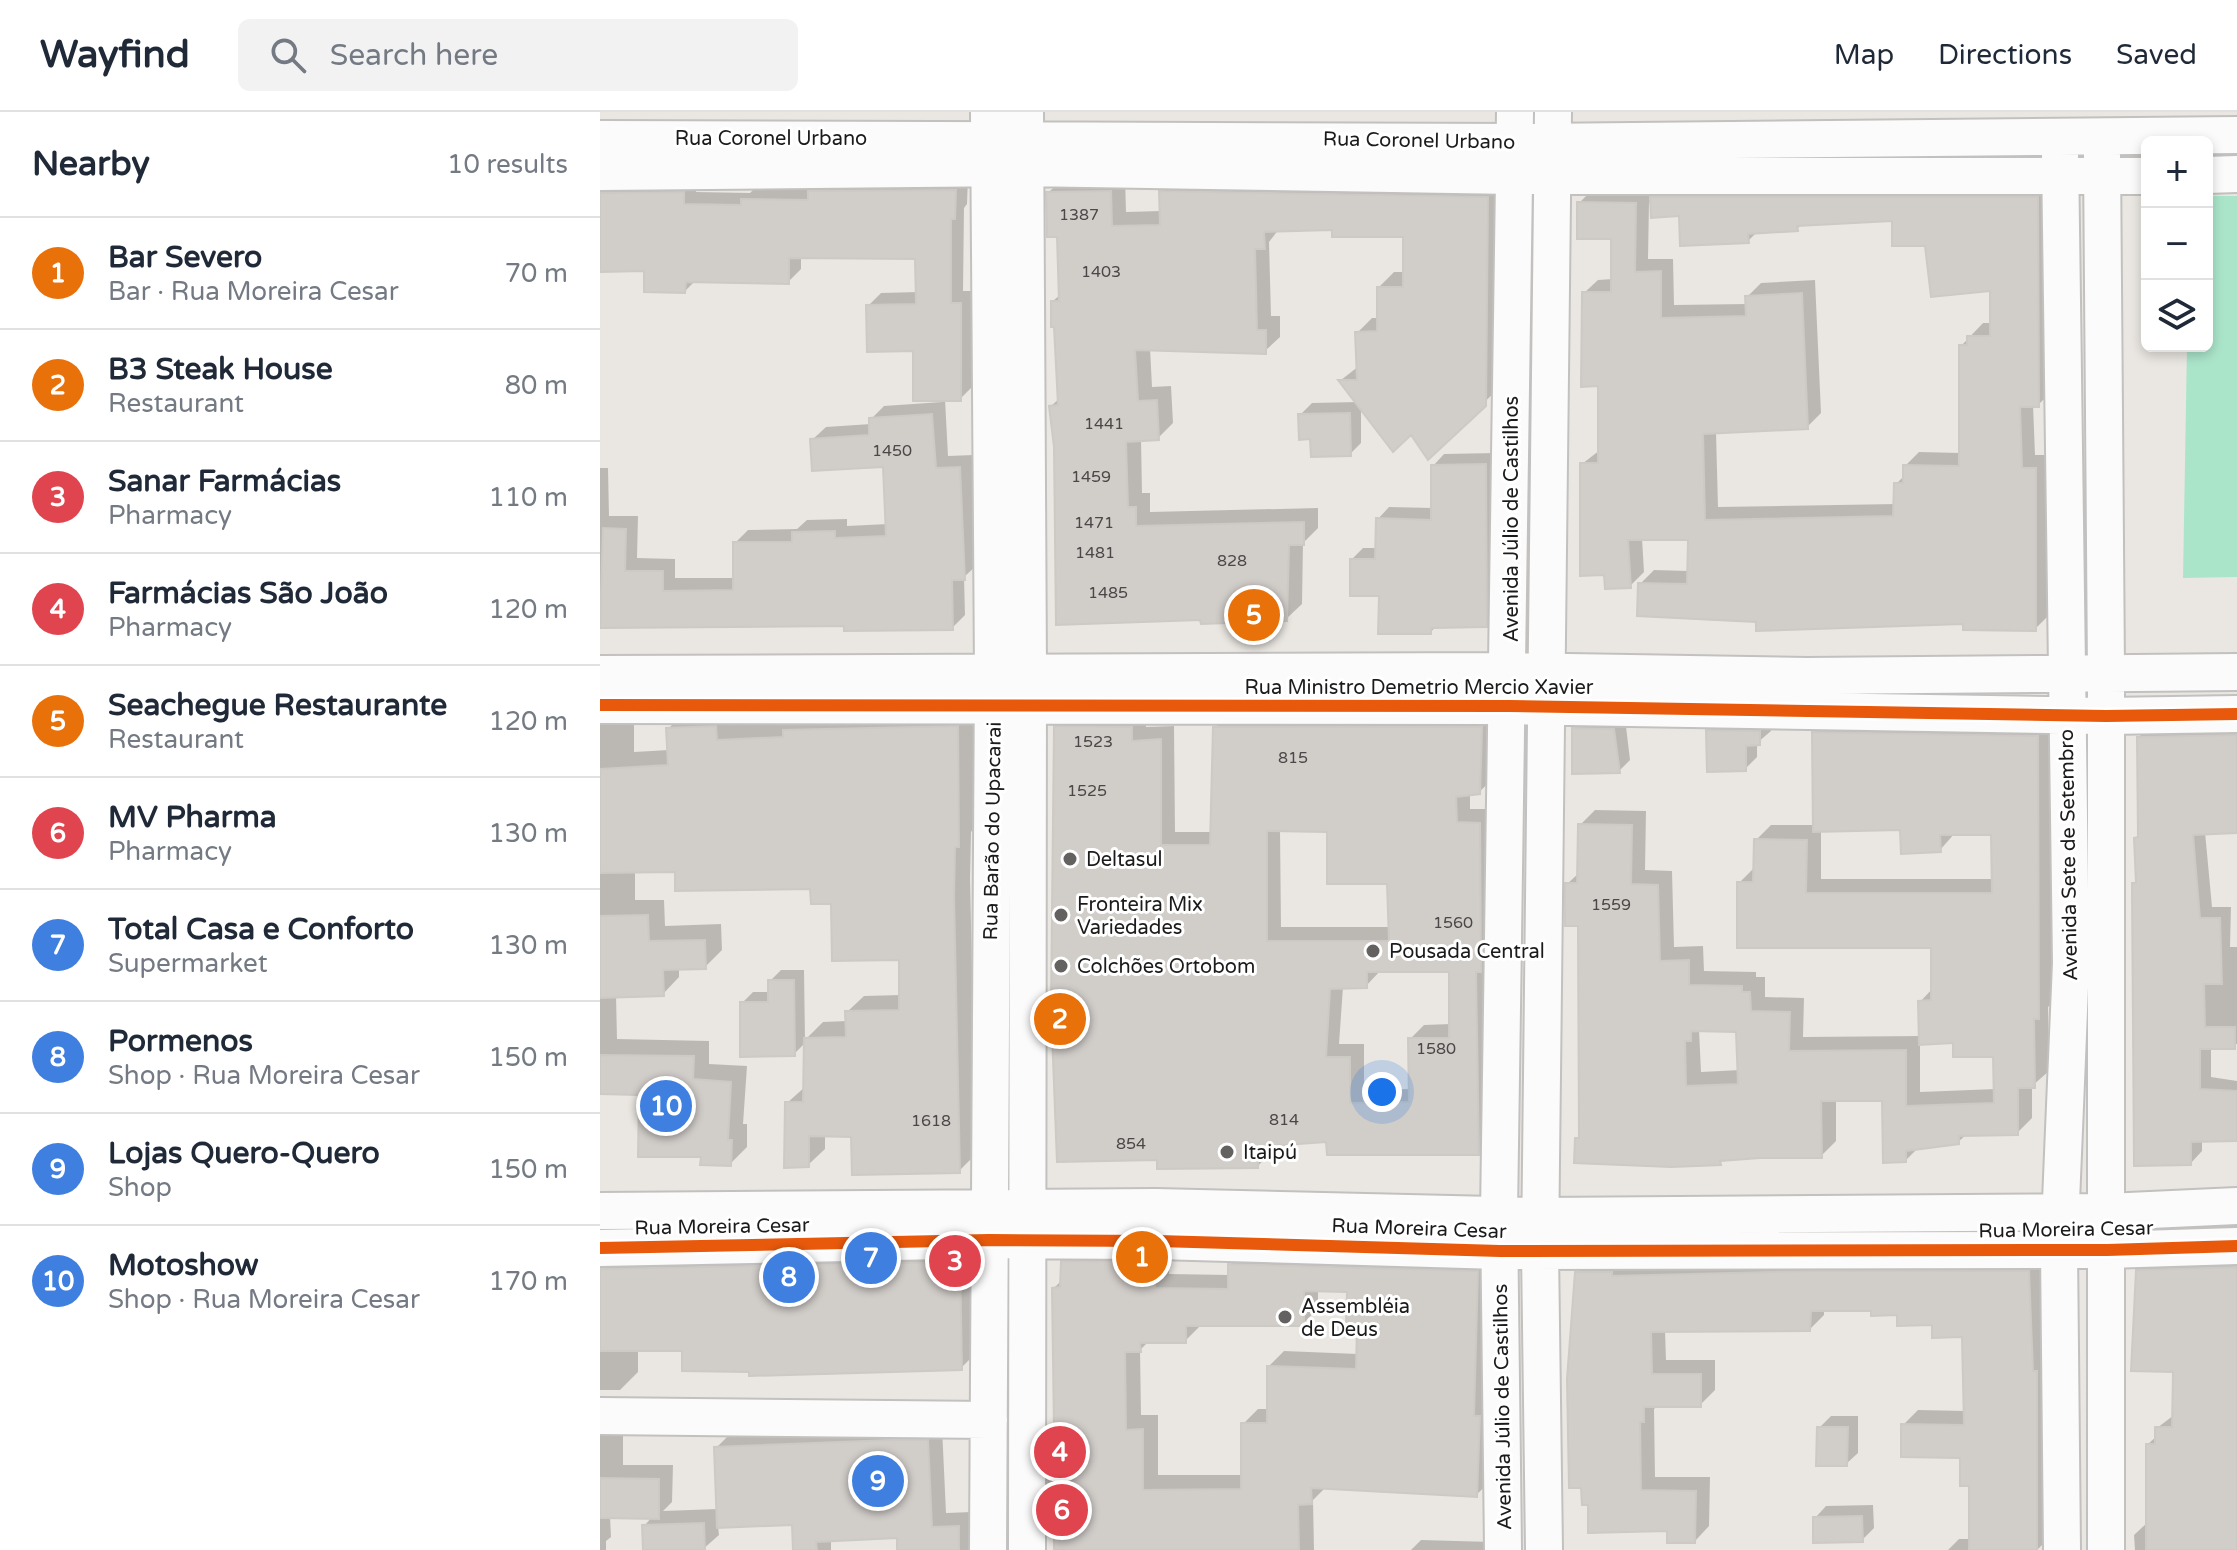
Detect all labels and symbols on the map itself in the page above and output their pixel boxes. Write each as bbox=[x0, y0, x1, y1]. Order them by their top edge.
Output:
street label: Rua Coronel Urbano bbox=[675, 127, 867, 151]
street label: Rua Coronel Urbano bbox=[1323, 127, 1515, 155]
house number: 1387 bbox=[1059, 205, 1099, 225]
house number: 1403 bbox=[1081, 262, 1121, 282]
street label: Avenida Júlio de Castilhos bbox=[1500, 396, 1524, 642]
house number: 1441 bbox=[1084, 414, 1124, 434]
house number: 1450 bbox=[872, 441, 912, 461]
house number: 1459 bbox=[1071, 467, 1111, 487]
house number: 1471 bbox=[1074, 513, 1114, 533]
house number: 1481 bbox=[1075, 543, 1115, 563]
house number: 828 bbox=[1217, 551, 1247, 571]
house number: 1485 bbox=[1088, 583, 1128, 603]
pin: 5 bbox=[1228, 585, 1280, 645]
street label: Rua Ministro Demetrio Mercio Xavier bbox=[1245, 676, 1594, 700]
street label: Rua Barão do Upacarai bbox=[979, 722, 1007, 941]
street label: Avenida Sete de Setembro bbox=[2055, 729, 2083, 981]
house number: 1523 bbox=[1073, 732, 1113, 752]
house number: 815 bbox=[1278, 748, 1308, 768]
house number: 1525 bbox=[1067, 781, 1107, 801]
place label: Deltasul bbox=[1086, 848, 1163, 872]
marker: Deltasul bbox=[1061, 850, 1079, 868]
place label: Fronteira Mix Variedades bbox=[1077, 893, 1203, 940]
house number: 1559 bbox=[1591, 895, 1631, 915]
marker: Fronteira Mix Variedades bbox=[1052, 906, 1070, 924]
house number: 1560 bbox=[1433, 913, 1473, 933]
place label: Pousada Central bbox=[1389, 940, 1545, 964]
marker: Pousada Central bbox=[1364, 942, 1382, 960]
place label: Colchões Ortobom bbox=[1077, 955, 1255, 979]
marker: Colchões Ortobom bbox=[1052, 957, 1070, 975]
pin: 2 bbox=[1034, 989, 1086, 1049]
house number: 1580 bbox=[1416, 1039, 1456, 1059]
your location bbox=[1362, 1072, 1402, 1112]
pin: 10 bbox=[640, 1076, 692, 1136]
house number: 814 bbox=[1269, 1110, 1299, 1130]
house number: 1618 bbox=[911, 1111, 951, 1131]
house number: 854 bbox=[1116, 1134, 1146, 1154]
place label: Itaipú bbox=[1243, 1141, 1297, 1165]
marker: Itaipú bbox=[1218, 1143, 1236, 1161]
street label: Rua Moreira Cesar bbox=[634, 1213, 810, 1241]
street label: Rua Moreira Cesar bbox=[1331, 1214, 1507, 1244]
street label: Rua Moreira Cesar bbox=[1978, 1216, 2154, 1244]
pin: 1 bbox=[1116, 1227, 1168, 1287]
pin: 7 bbox=[845, 1228, 897, 1288]
pin: 3 bbox=[929, 1231, 981, 1291]
pin: 8 bbox=[763, 1247, 815, 1307]
street label: Avenida Júlio de Castilhos bbox=[1489, 1284, 1517, 1530]
place label: Assembléia de Deus bbox=[1301, 1295, 1410, 1342]
marker: Assembléia de Deus bbox=[1276, 1308, 1294, 1326]
pin: 4 bbox=[1034, 1422, 1086, 1482]
pin: 9 bbox=[852, 1451, 904, 1511]
pin: 6 bbox=[1036, 1480, 1088, 1540]

